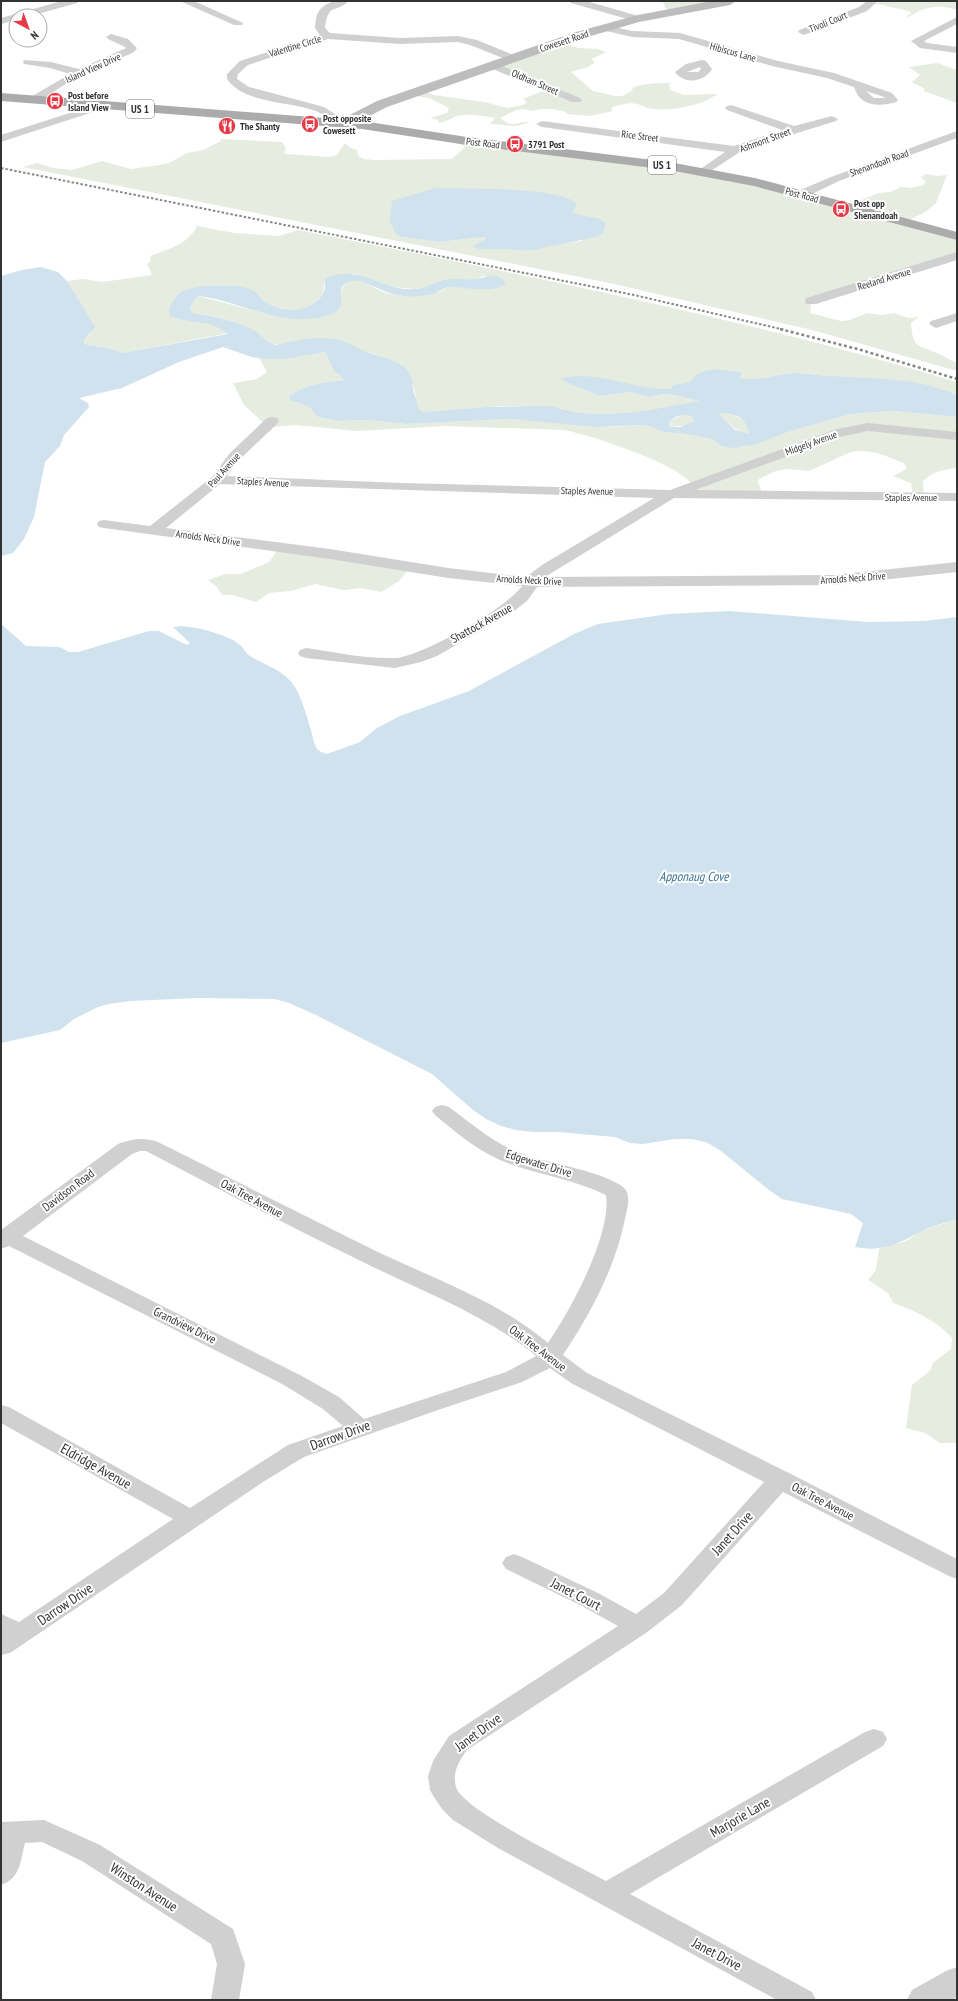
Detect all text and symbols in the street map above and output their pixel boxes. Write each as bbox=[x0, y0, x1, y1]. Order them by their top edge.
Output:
north arrow bbox=[8, 8, 48, 48]
street label: Tivoli Court bbox=[807, 8, 849, 36]
street label: Cowesett Road bbox=[538, 27, 590, 55]
text: N bbox=[28, 28, 41, 43]
street label: Valentine Circle bbox=[266, 32, 323, 60]
street label: Hibiscus Lane bbox=[708, 39, 758, 65]
street label: Island View Drive bbox=[63, 50, 123, 86]
street label: Oldham Street bbox=[509, 66, 561, 98]
place label: Post before Island View bbox=[68, 89, 110, 114]
bus stop icon: Post before Island View bbox=[45, 91, 65, 111]
road number: US 1 bbox=[126, 100, 154, 118]
place label: Post opposite Cowesett bbox=[323, 112, 371, 137]
bus stop icon: Post opposite Cowesett bbox=[300, 114, 320, 134]
restaurant icon: The Shanty bbox=[217, 116, 237, 136]
place label: The Shanty bbox=[240, 120, 281, 133]
street label: Ashmont Street bbox=[738, 125, 792, 155]
street label: Rice Street bbox=[621, 127, 660, 145]
street label: Post Road bbox=[465, 134, 501, 152]
bus stop icon: 3791 Post bbox=[505, 134, 525, 154]
place label: 3791 Post bbox=[528, 138, 565, 151]
street label: Shenandoah Road bbox=[848, 146, 910, 180]
road number: US 1 bbox=[648, 156, 676, 174]
street label: Post Road bbox=[784, 184, 820, 206]
place label: Post opp Shenandoah bbox=[854, 197, 898, 222]
bus stop icon: Post opp Shenandoah bbox=[831, 199, 851, 219]
street label: Reeland Avenue bbox=[856, 265, 912, 293]
street label: Midgely Avenue bbox=[783, 428, 839, 458]
street label: Paul Avenue bbox=[205, 450, 243, 490]
street label: Staples Avenue bbox=[237, 474, 289, 490]
street label: Staples Avenue bbox=[561, 484, 613, 498]
street label: Staples Avenue bbox=[885, 491, 937, 504]
street label: Arnolds Neck Drive bbox=[175, 527, 241, 549]
street label: Arnolds Neck Drive bbox=[820, 569, 886, 587]
street label: Arnolds Neck Drive bbox=[496, 572, 562, 588]
street label: Shattock Avenue bbox=[448, 600, 514, 646]
water label: Apponaug Cove bbox=[659, 868, 730, 885]
street label: Edgewater Drive bbox=[504, 1146, 574, 1180]
street label: Davidson Road bbox=[39, 1166, 97, 1214]
street label: Oak Tree Avenue bbox=[218, 1175, 286, 1221]
street label: Grandview Drive bbox=[151, 1303, 219, 1347]
street label: Oak Tree Avenue bbox=[506, 1322, 570, 1374]
street label: Darrow Drive bbox=[307, 1416, 373, 1454]
street label: Eldridge Avenue bbox=[57, 1439, 135, 1493]
street label: Oak Tree Avenue bbox=[789, 1479, 857, 1523]
street label: Janet Drive bbox=[707, 1507, 757, 1560]
street label: Janet Court bbox=[547, 1573, 604, 1614]
street label: Darrow Drive bbox=[34, 1579, 96, 1629]
street label: Janet Drive bbox=[450, 1709, 505, 1755]
street label: Marjorie Lane bbox=[707, 1793, 773, 1841]
street label: Winston Avenue bbox=[107, 1858, 181, 1916]
street label: Janet Drive bbox=[688, 1933, 745, 1975]

